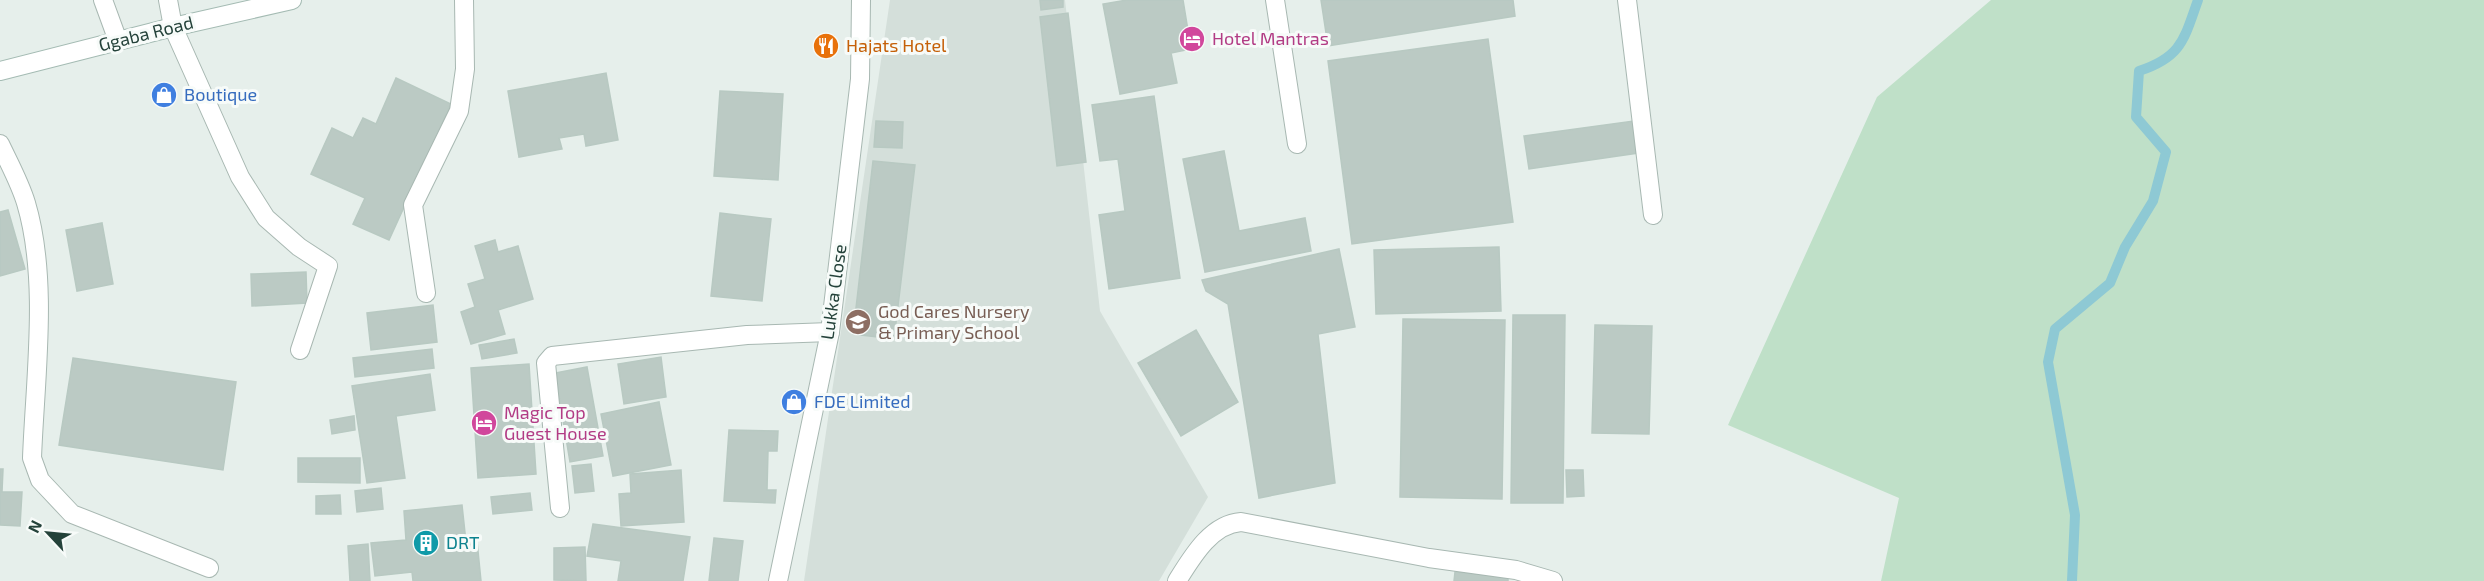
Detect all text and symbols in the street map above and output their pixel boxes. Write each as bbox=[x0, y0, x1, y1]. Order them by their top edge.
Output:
street label: Ggaba Road bbox=[96, 11, 195, 55]
hotel icon: Hotel Mantras bbox=[1177, 24, 1207, 54]
place label: Hotel Mantras bbox=[1212, 27, 1329, 49]
restaurant icon: Hajats Hotel bbox=[811, 31, 841, 61]
place label: Hajats Hotel bbox=[846, 34, 947, 56]
shop icon: Boutique bbox=[149, 80, 179, 110]
place label: Boutique bbox=[184, 83, 257, 105]
street label: Lukka Close bbox=[815, 243, 851, 341]
place label: God Cares Nursery & Primary School bbox=[878, 300, 1030, 343]
school or university icon: God Cares Nursery & Primary School bbox=[843, 307, 873, 337]
shop icon: FDE Limited bbox=[779, 387, 809, 417]
place label: FDE Limited bbox=[814, 390, 911, 412]
place label: Magic Top Guest House bbox=[504, 401, 607, 444]
hotel icon: Magic Top Guest House bbox=[469, 408, 499, 438]
north arrow bbox=[18, 503, 78, 563]
text: N bbox=[23, 517, 45, 536]
building icon: DRT bbox=[411, 528, 441, 558]
place label: DRT bbox=[446, 531, 480, 553]

